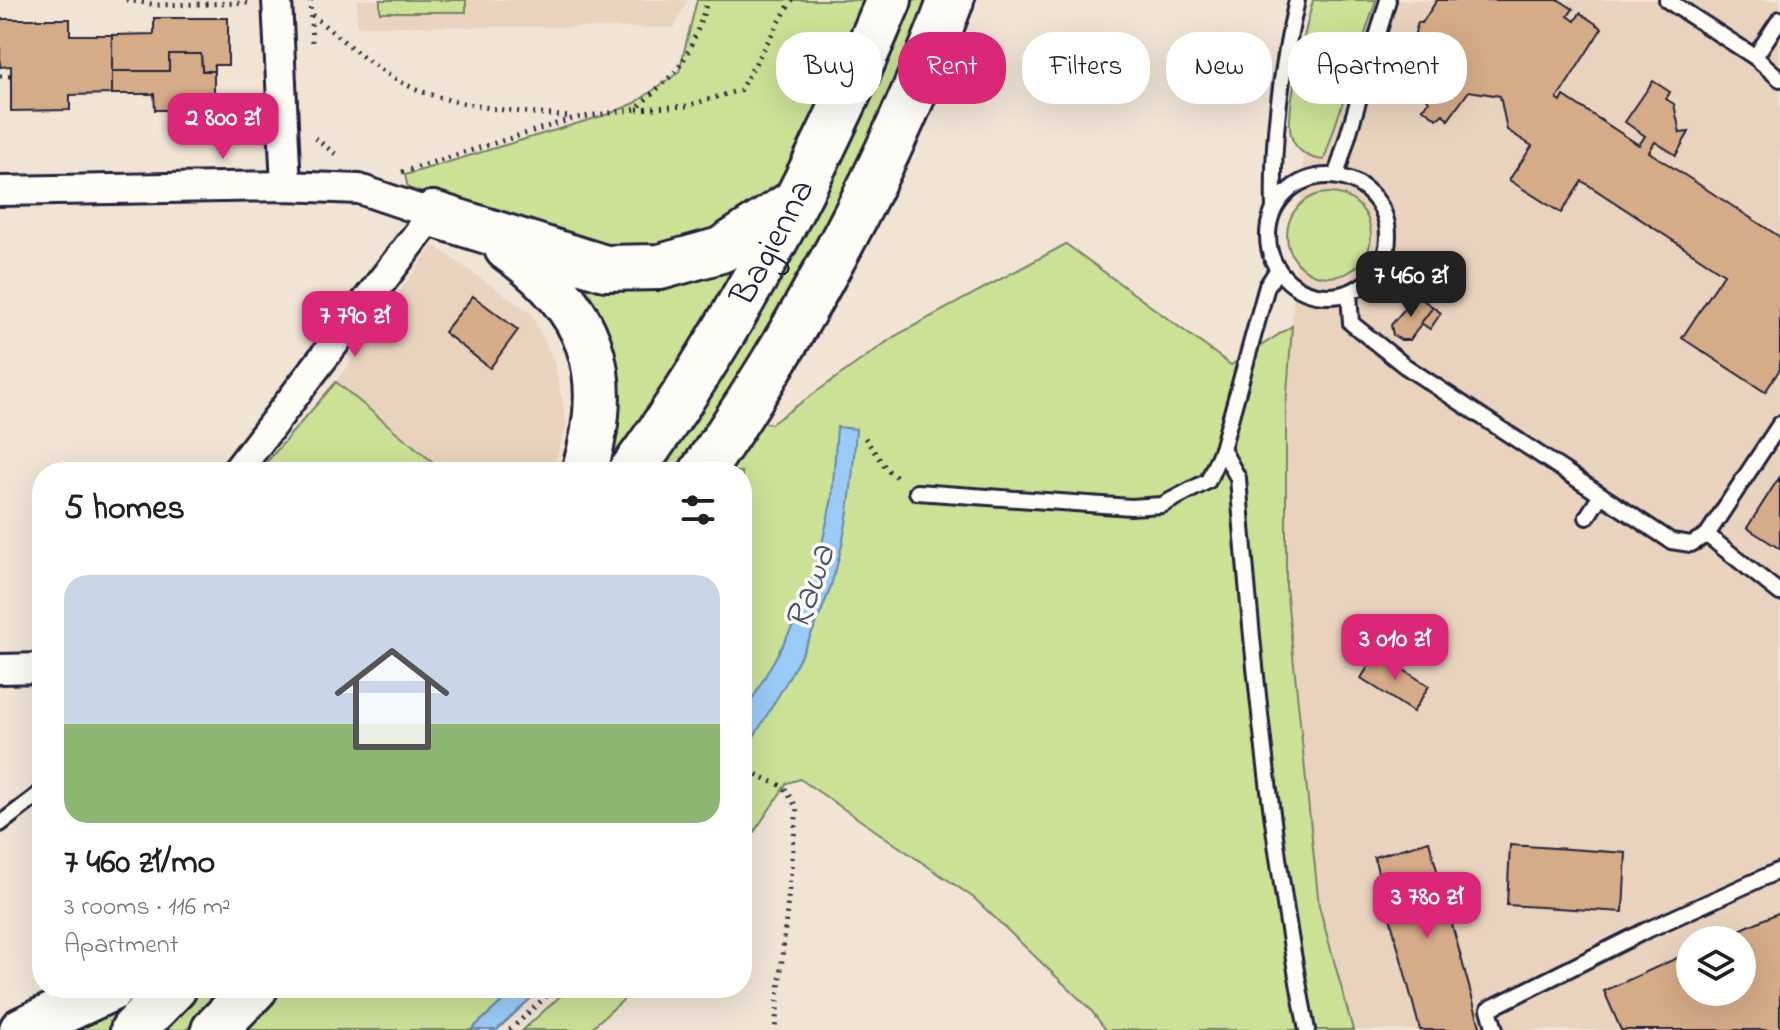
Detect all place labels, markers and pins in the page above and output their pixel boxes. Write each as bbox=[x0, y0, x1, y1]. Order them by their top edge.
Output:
pin: 2 800 zł bbox=[140, 93, 306, 161]
pin: 7 460 zł bbox=[1328, 251, 1494, 319]
pin: 7 790 zł bbox=[272, 291, 438, 359]
pin: 3 010 zł bbox=[1312, 614, 1478, 682]
pin: 3 780 zł bbox=[1344, 872, 1510, 940]

